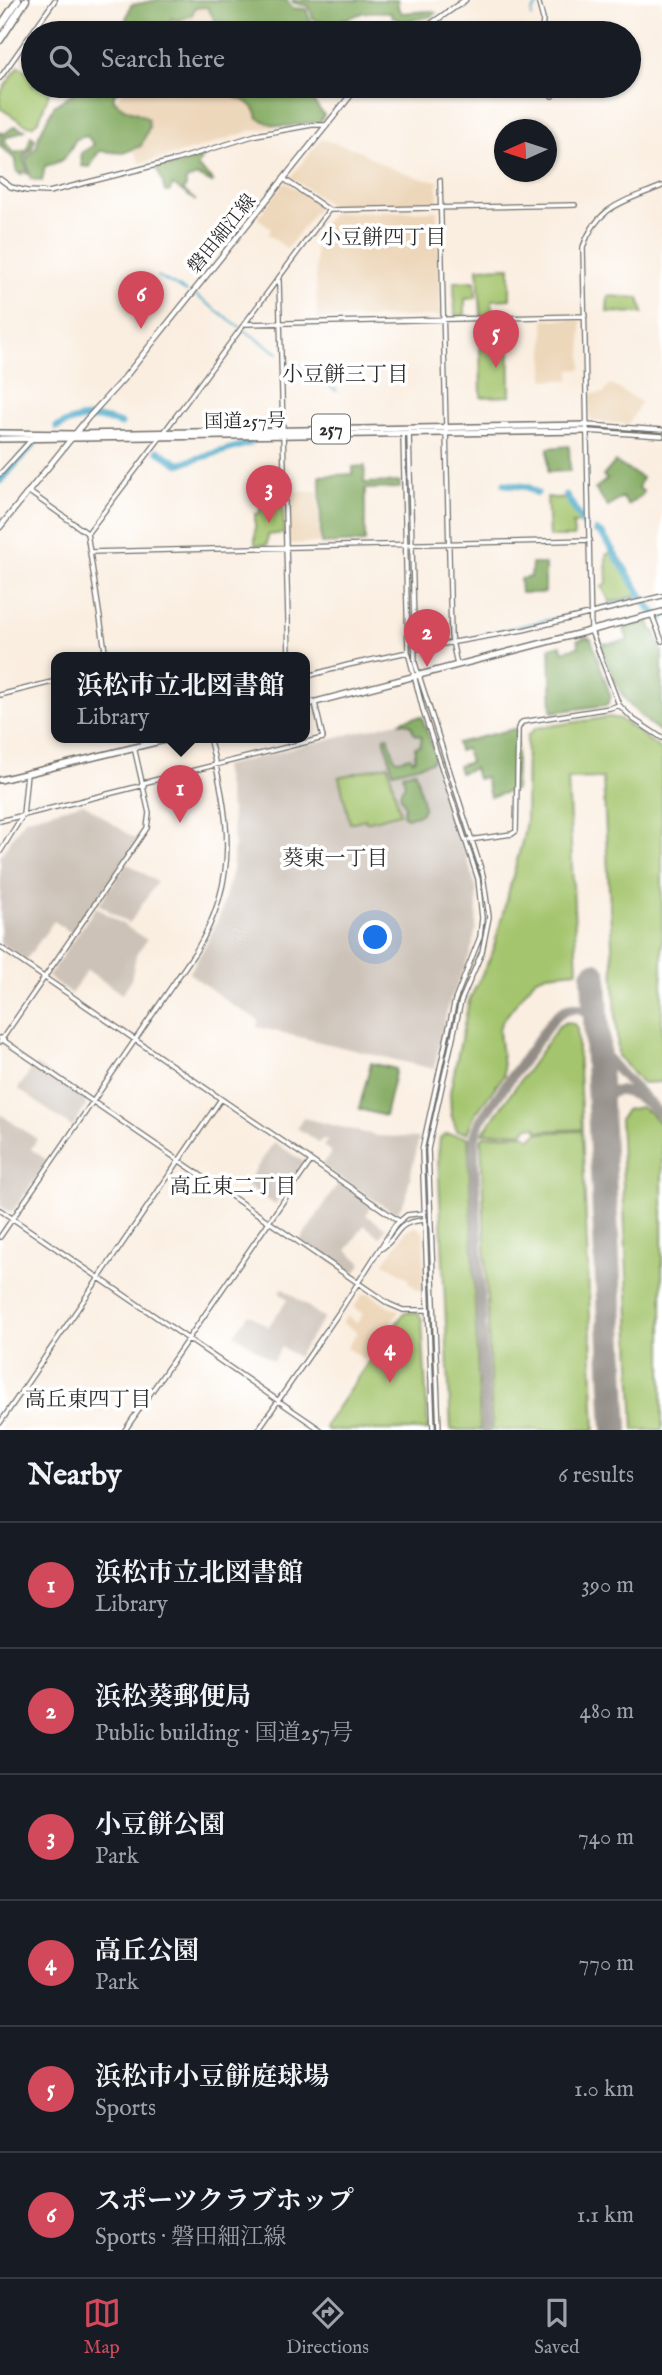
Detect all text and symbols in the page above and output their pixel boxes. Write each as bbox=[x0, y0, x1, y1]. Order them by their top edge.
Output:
search box bbox=[21, 21, 641, 98]
icon: search bbox=[45, 41, 83, 79]
text: Search here bbox=[101, 43, 225, 76]
north arrow bbox=[494, 119, 557, 182]
street label: 磐田細江線 bbox=[183, 190, 262, 279]
district label: 小豆餅四丁目 bbox=[320, 225, 446, 252]
pin: 6 bbox=[118, 271, 164, 329]
pin: 5 bbox=[473, 310, 519, 368]
district label: 小豆餅三丁目 bbox=[282, 362, 408, 389]
street label: 国道257号 bbox=[204, 409, 286, 435]
road number: 257 bbox=[312, 414, 350, 444]
pin: 3 bbox=[246, 465, 292, 523]
pin: 2 bbox=[404, 609, 450, 667]
popup bbox=[51, 652, 310, 743]
text: 浜松市立北図書館 bbox=[76, 670, 285, 703]
text: Library bbox=[76, 703, 149, 732]
pin: 1 bbox=[157, 765, 203, 823]
district label: 葵東一丁目 bbox=[283, 846, 388, 873]
your location bbox=[358, 920, 392, 954]
district label: 高丘東二丁目 bbox=[170, 1174, 296, 1201]
pin: 4 bbox=[367, 1325, 413, 1383]
district label: 高丘東四丁目 bbox=[25, 1387, 151, 1414]
text: Nearby bbox=[28, 1457, 121, 1495]
text: 6 results bbox=[558, 1461, 634, 1490]
text: 浜松市立北図書館 bbox=[95, 1557, 303, 1590]
text: 1 bbox=[47, 1571, 55, 1600]
text: 390 m bbox=[581, 1571, 634, 1600]
text: Library bbox=[95, 1590, 168, 1619]
text: 浜松葵郵便局 bbox=[95, 1681, 251, 1714]
text: 2 bbox=[46, 1697, 56, 1726]
text: 480 m bbox=[580, 1697, 634, 1726]
text: Public building · 国道257号 bbox=[95, 1719, 353, 1748]
text: 小豆餅公園 bbox=[95, 1809, 225, 1842]
text: 3 bbox=[47, 1823, 55, 1852]
text: 740 m bbox=[578, 1823, 634, 1852]
text: Park bbox=[95, 1842, 139, 1871]
text: 高丘公園 bbox=[95, 1935, 199, 1968]
text: 4 bbox=[45, 1949, 57, 1978]
text: 770 m bbox=[578, 1949, 634, 1978]
text: Park bbox=[95, 1968, 139, 1997]
text: 浜松市小豆餅庭球場 bbox=[95, 2061, 329, 2094]
text: 5 bbox=[47, 2075, 55, 2104]
text: 1.0 km bbox=[574, 2075, 634, 2104]
text: Sports bbox=[95, 2094, 156, 2123]
text: スポーツクラブホップ bbox=[95, 2185, 354, 2218]
text: 6 bbox=[46, 2201, 56, 2230]
text: 1.1 km bbox=[577, 2201, 634, 2230]
text: Sports · 磐田細江線 bbox=[95, 2223, 286, 2252]
tab: Map bbox=[83, 2294, 121, 2360]
tab: Directions bbox=[286, 2294, 369, 2360]
tab: Saved bbox=[534, 2294, 579, 2360]

